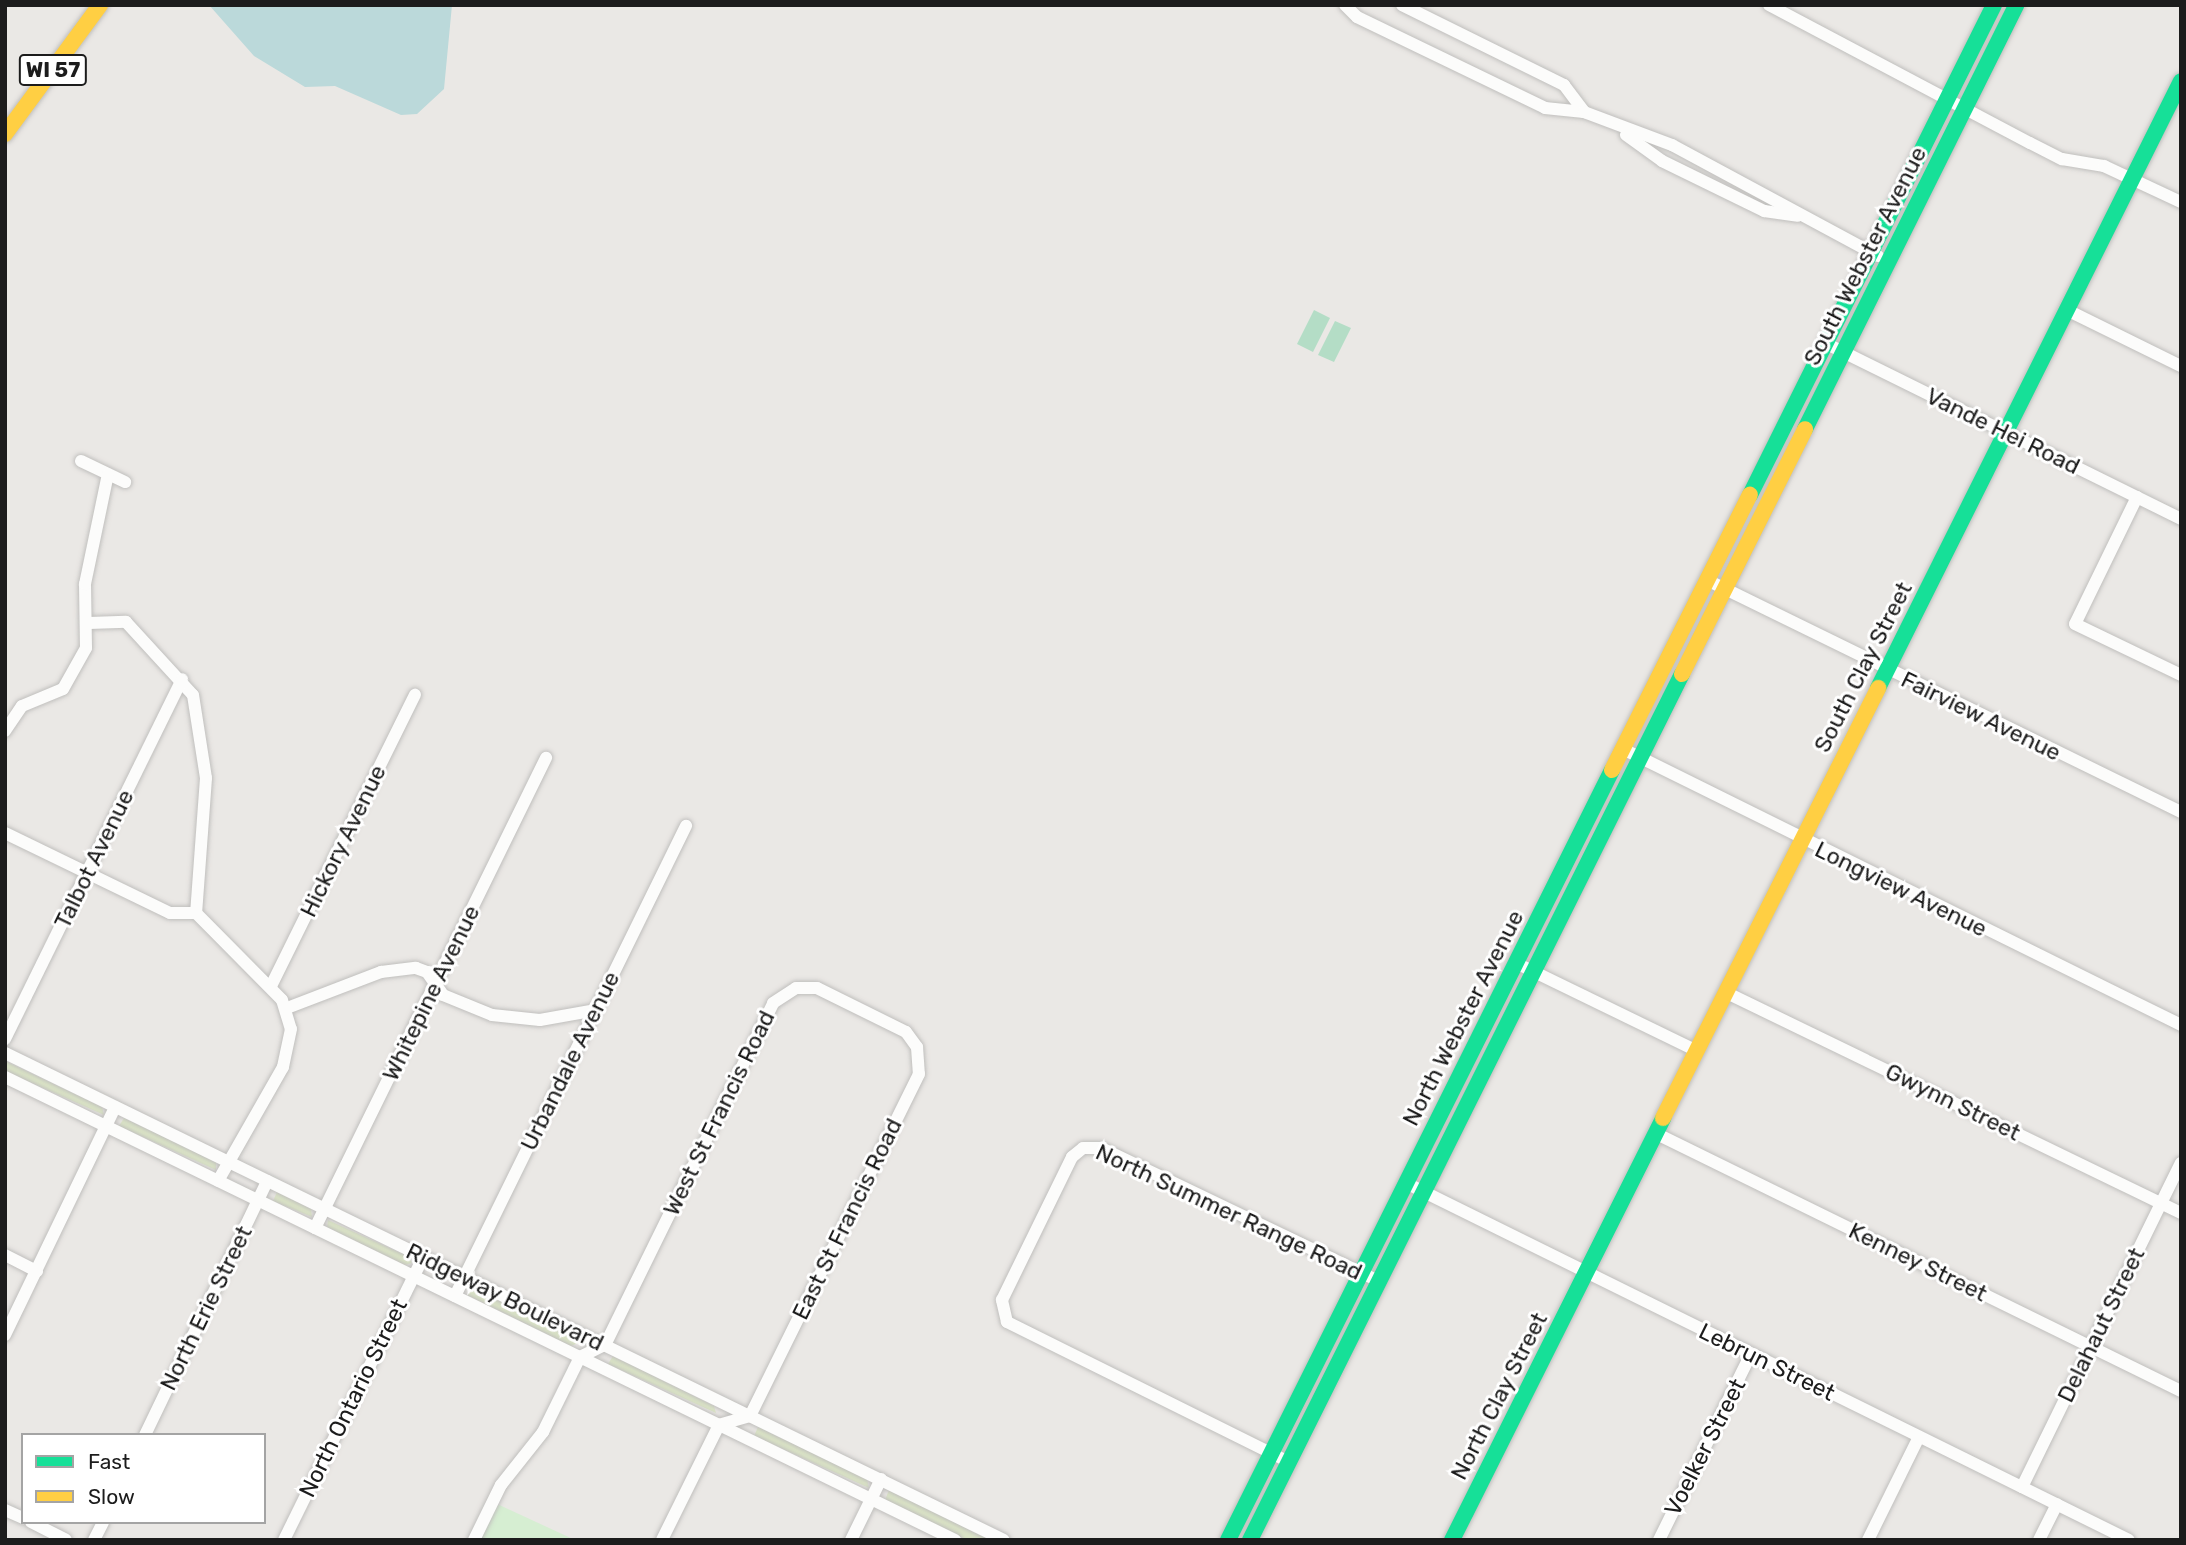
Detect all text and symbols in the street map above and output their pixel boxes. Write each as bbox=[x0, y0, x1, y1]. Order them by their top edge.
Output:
road number: WI 57 bbox=[18, 52, 88, 88]
street label: South Webster Avenue bbox=[1798, 141, 1932, 371]
street label: Vande Hei Road bbox=[1922, 382, 2084, 480]
street label: South Clay Street bbox=[1808, 577, 1918, 757]
street label: Fairview Avenue bbox=[1896, 665, 2066, 767]
street label: Hickory Avenue bbox=[294, 760, 392, 922]
street label: Talbot Avenue bbox=[48, 785, 140, 933]
street label: Longview Avenue bbox=[1810, 835, 1992, 943]
street label: Whitepine Avenue bbox=[376, 901, 486, 1085]
street label: North Webster Avenue bbox=[1396, 905, 1530, 1131]
street label: Urbandale Avenue bbox=[515, 967, 625, 1155]
street label: West St Francis Road bbox=[657, 1006, 781, 1220]
street label: Gwynn Street bbox=[1881, 1057, 2025, 1147]
street label: East St Francis Road bbox=[786, 1114, 908, 1324]
street label: North Summer Range Road bbox=[1091, 1138, 1367, 1286]
street label: Kenney Street bbox=[1844, 1216, 1992, 1308]
street label: North Erie Street bbox=[154, 1221, 258, 1395]
street label: Ridgeway Boulevard bbox=[401, 1237, 609, 1357]
street label: Delahaut Street bbox=[2052, 1243, 2150, 1407]
street label: North Ontario Street bbox=[293, 1294, 413, 1502]
street label: North Clay Street bbox=[1445, 1307, 1553, 1485]
street label: Lebrun Street bbox=[1694, 1317, 1840, 1407]
street label: Voelker Street bbox=[1659, 1374, 1751, 1520]
legend bbox=[21, 1433, 266, 1524]
text: Fast bbox=[88, 1449, 130, 1474]
text: Slow bbox=[88, 1484, 135, 1509]

